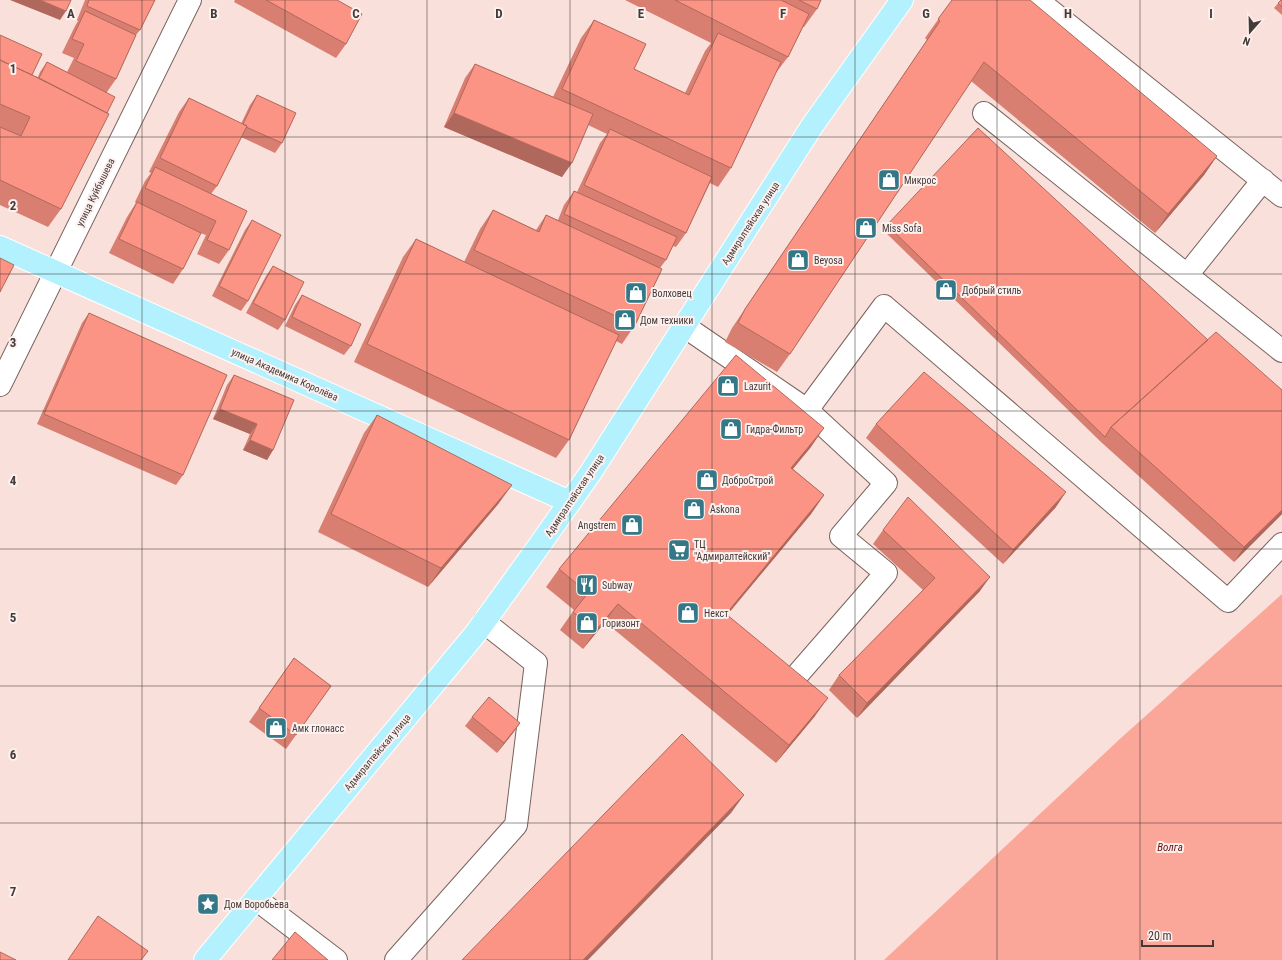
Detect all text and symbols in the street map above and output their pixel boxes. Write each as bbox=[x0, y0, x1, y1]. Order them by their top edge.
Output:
text: A bbox=[67, 6, 75, 21]
text: B bbox=[210, 6, 218, 21]
text: C bbox=[352, 6, 360, 21]
text: D bbox=[495, 6, 503, 21]
text: E bbox=[638, 6, 645, 21]
text: F bbox=[780, 6, 786, 21]
text: G bbox=[922, 6, 930, 21]
text: H bbox=[1064, 6, 1072, 21]
text: I bbox=[1209, 6, 1213, 21]
north arrow bbox=[1230, 12, 1270, 52]
text: N bbox=[1241, 34, 1252, 48]
text: 1 bbox=[10, 61, 16, 76]
street label: улица Куйбышева bbox=[74, 156, 117, 228]
shop icon: Микрос bbox=[876, 167, 902, 193]
place label: Микрос bbox=[904, 175, 936, 186]
street label: Адмиралтейская улица bbox=[719, 180, 781, 267]
text: 2 bbox=[10, 198, 17, 213]
shop icon: Miss Sofa bbox=[853, 215, 879, 241]
place label: Miss Sofa bbox=[882, 223, 922, 234]
shop icon: Beyosa bbox=[785, 247, 811, 273]
place label: Beyosa bbox=[814, 255, 843, 266]
shop icon: Добрый стиль bbox=[933, 277, 959, 303]
shop icon: Волховец bbox=[623, 280, 649, 306]
place label: Добрый стиль bbox=[962, 285, 1022, 296]
place label: Волховец bbox=[652, 288, 692, 299]
shop icon: Дом техники bbox=[612, 307, 638, 333]
place label: Дом техники bbox=[640, 315, 693, 326]
text: 3 bbox=[10, 335, 16, 350]
street label: улица Академика Королёва bbox=[230, 346, 340, 403]
shop icon: Lazurit bbox=[715, 373, 741, 399]
place label: Lazurit bbox=[744, 381, 771, 392]
shop icon: Гидра-Фильтр bbox=[718, 416, 744, 442]
place label: Гидра-Фильтр bbox=[746, 423, 803, 435]
street label: Адмиралтейская улица bbox=[543, 452, 606, 538]
shop icon: ДоброСтрой bbox=[694, 467, 720, 493]
text: 4 bbox=[10, 473, 17, 488]
place label: ДоброСтрой bbox=[722, 475, 773, 486]
shop icon: Askona bbox=[681, 496, 707, 522]
place label: Askona bbox=[710, 504, 740, 515]
shop icon: Angstrem bbox=[619, 512, 645, 538]
place label: Angstrem bbox=[578, 520, 616, 531]
supermarket icon: ТЦ "Адмиралтейский" bbox=[666, 537, 692, 563]
place label: ТЦ "Адмиралтейский" bbox=[694, 539, 771, 562]
restaurant icon: Subway bbox=[574, 572, 600, 598]
place label: Subway bbox=[602, 580, 632, 591]
shop icon: Некст bbox=[675, 600, 701, 626]
place label: Некст bbox=[704, 608, 729, 619]
text: 5 bbox=[10, 610, 17, 625]
shop icon: Горизонт bbox=[574, 610, 600, 636]
place label: Горизонт bbox=[602, 618, 640, 629]
street label: Адмиралтейская улица bbox=[342, 712, 413, 793]
shop icon: Амк глонасс bbox=[263, 715, 289, 741]
place label: Амк глонасс bbox=[292, 723, 344, 734]
text: 6 bbox=[10, 747, 17, 762]
water label: Волга bbox=[1157, 841, 1183, 854]
text: 7 bbox=[10, 884, 17, 899]
place icon: Дом Воробьева bbox=[195, 891, 221, 917]
place label: Дом Воробьева bbox=[224, 899, 289, 910]
scale bar bbox=[1142, 922, 1213, 948]
text: 20 m bbox=[1148, 929, 1172, 943]

